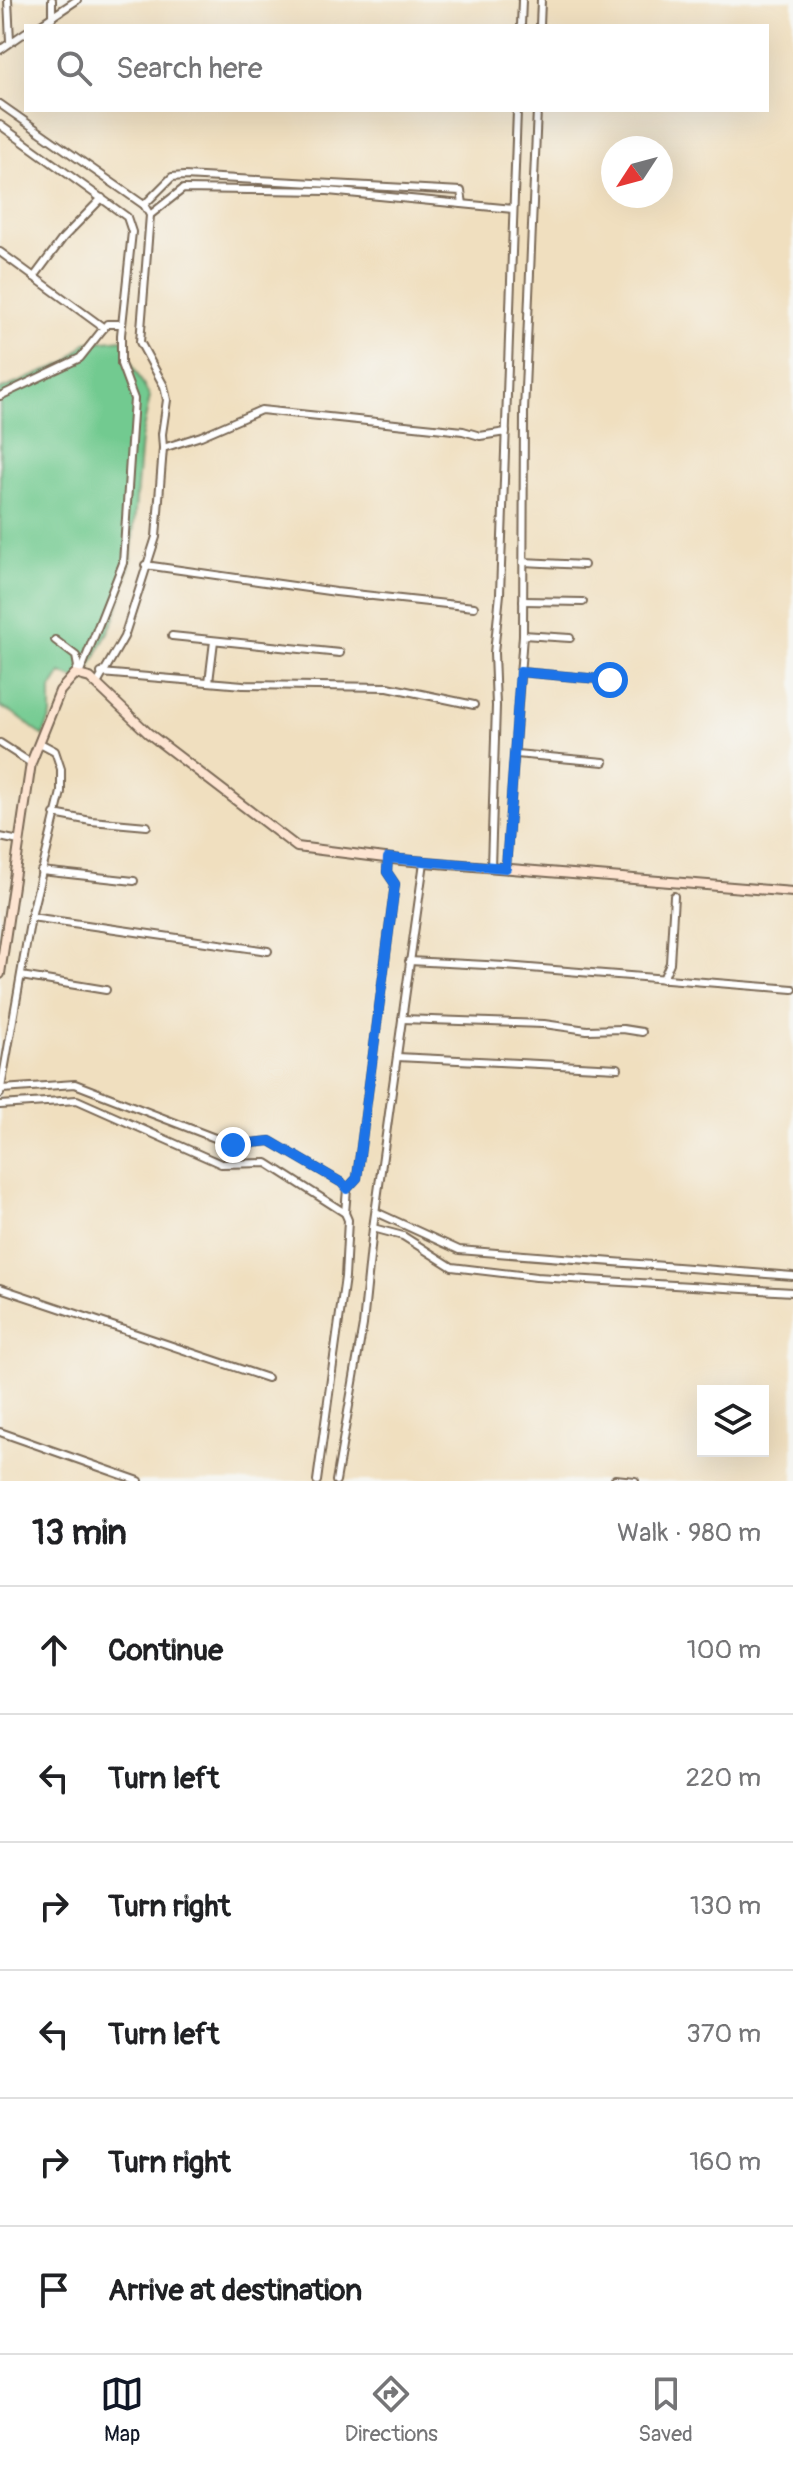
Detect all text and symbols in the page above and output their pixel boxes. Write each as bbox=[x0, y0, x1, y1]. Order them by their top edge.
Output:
search box bbox=[24, 24, 769, 112]
icon: search bbox=[52, 46, 96, 90]
text: Search here bbox=[116, 50, 263, 87]
north arrow bbox=[601, 136, 673, 208]
route start bbox=[592, 662, 628, 698]
route end bbox=[215, 1127, 251, 1163]
map controls bbox=[697, 1385, 769, 1457]
button: layers bbox=[697, 1385, 769, 1457]
text: 13 min bbox=[32, 1512, 127, 1555]
text: Walk · 980 m bbox=[617, 1517, 761, 1549]
icon: ahead bbox=[32, 1628, 76, 1672]
text: Continue bbox=[108, 1632, 223, 1669]
text: 100 m bbox=[687, 1634, 761, 1666]
icon: left bbox=[32, 1756, 76, 1800]
text: Turn left bbox=[108, 1760, 219, 1797]
text: 220 m bbox=[685, 1762, 761, 1794]
icon: right bbox=[32, 1884, 76, 1928]
text: Turn right bbox=[108, 1888, 231, 1925]
text: 130 m bbox=[690, 1890, 761, 1922]
icon: left bbox=[32, 2012, 76, 2056]
text: Turn left bbox=[108, 2016, 219, 2053]
text: 370 m bbox=[686, 2018, 761, 2050]
icon: right bbox=[32, 2140, 76, 2184]
text: Turn right bbox=[108, 2144, 231, 2181]
text: 160 m bbox=[689, 2146, 761, 2178]
icon: arrive bbox=[32, 2268, 76, 2312]
text: Arrive at destination bbox=[108, 2272, 362, 2309]
tab: Map bbox=[100, 2372, 144, 2448]
tab: Directions bbox=[345, 2372, 438, 2448]
tab: Saved bbox=[638, 2372, 693, 2448]

